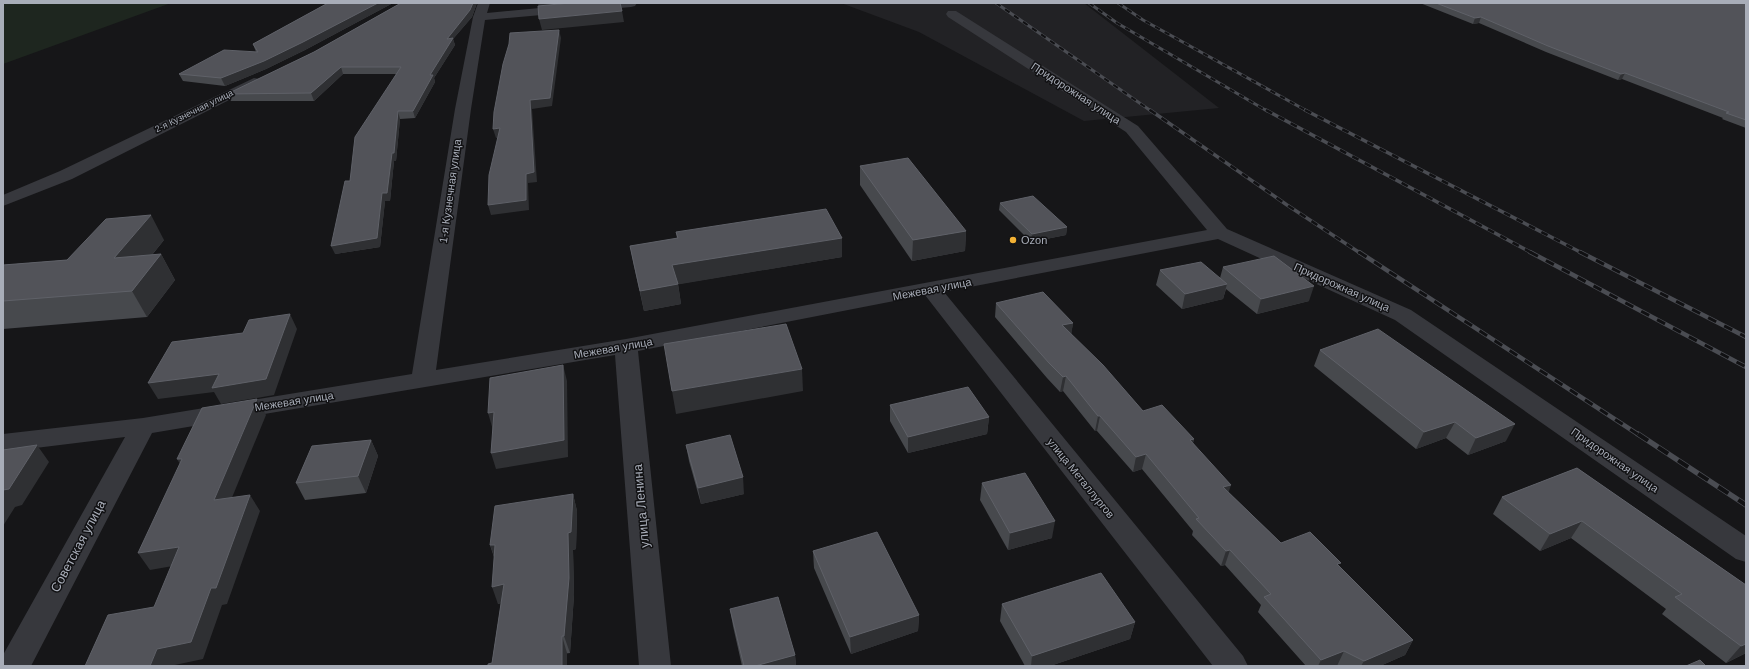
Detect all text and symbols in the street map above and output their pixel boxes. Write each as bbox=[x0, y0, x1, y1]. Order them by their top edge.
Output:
street label: Придорожная улица bbox=[1029, 60, 1123, 127]
street label: 2-я Кузнечная улица bbox=[153, 88, 235, 134]
street label: 1-я Кузнечная улица bbox=[437, 137, 463, 244]
place label: Ozon bbox=[1021, 234, 1047, 246]
marker: Ozon bbox=[1008, 235, 1018, 245]
street label: Придорожная улица bbox=[1292, 260, 1393, 314]
street label: Межевая улица bbox=[892, 275, 973, 303]
street label: Межевая улица bbox=[573, 335, 654, 361]
street label: Межевая улица bbox=[254, 389, 335, 413]
street label: Придорожная улица bbox=[1569, 425, 1662, 495]
street label: улица Металлургов bbox=[1045, 436, 1117, 521]
street label: улица Ленина bbox=[630, 463, 652, 548]
street label: Советская улица bbox=[47, 497, 109, 595]

